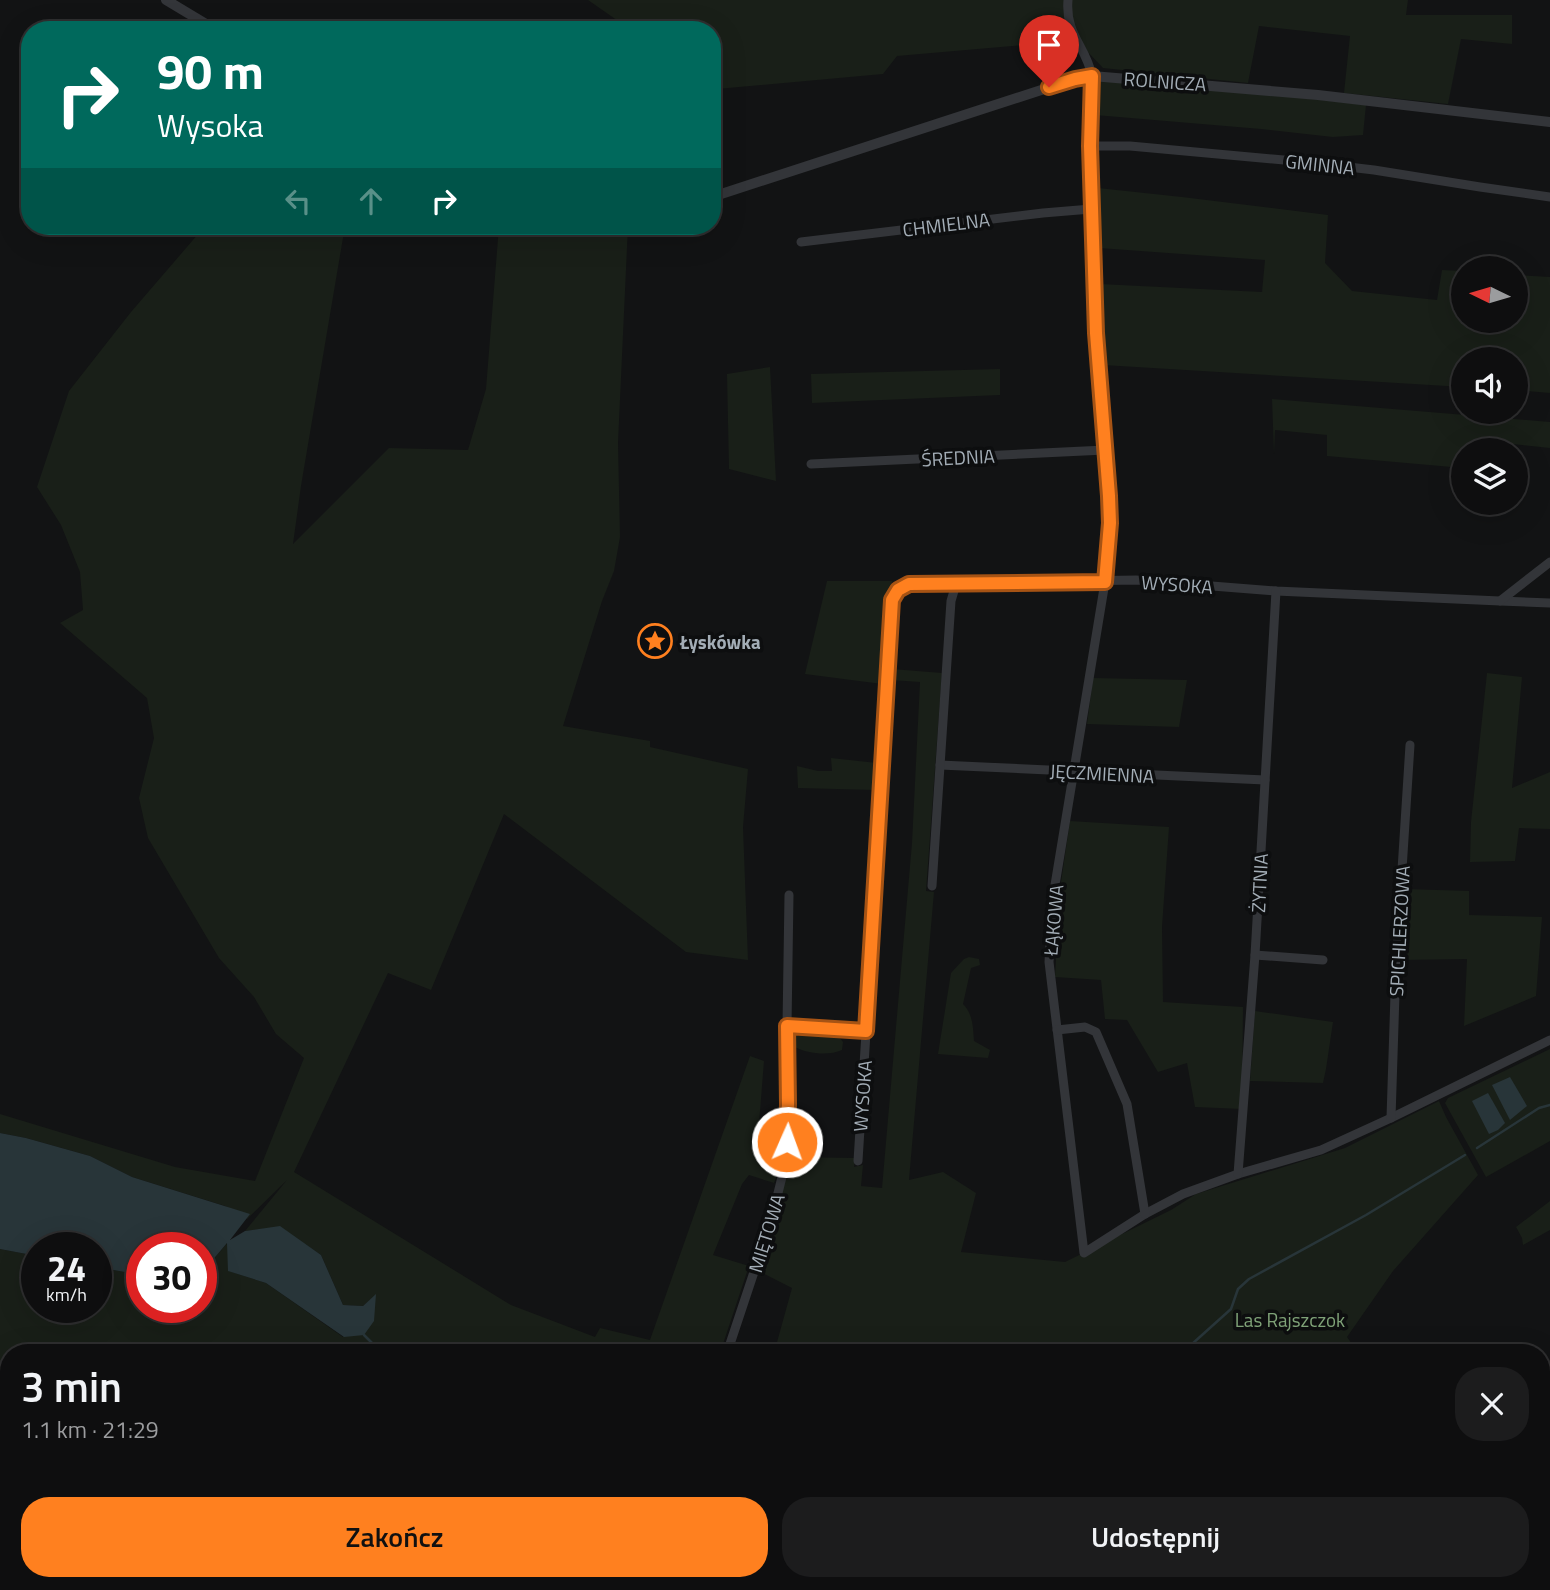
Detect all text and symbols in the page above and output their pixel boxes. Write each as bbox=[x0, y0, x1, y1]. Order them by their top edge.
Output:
pin bbox=[1019, 15, 1079, 87]
icon: arrive bbox=[1030, 26, 1068, 64]
text: 90 m bbox=[157, 33, 264, 108]
icon: right bbox=[42, 49, 133, 140]
street label: ROLNICZA bbox=[1123, 64, 1207, 98]
text: Wysoka bbox=[157, 101, 264, 149]
street label: GMINNA bbox=[1284, 146, 1356, 182]
icon: left bbox=[279, 182, 317, 220]
icon: ahead bbox=[352, 182, 390, 220]
icon: right bbox=[425, 182, 463, 220]
street label: CHMIELNA bbox=[901, 204, 991, 244]
north arrow bbox=[1451, 256, 1528, 332]
map controls bbox=[1451, 256, 1528, 515]
button: sound bbox=[1451, 347, 1528, 424]
button: layers bbox=[1451, 438, 1528, 515]
street label: ŚREDNIA bbox=[920, 441, 996, 473]
street label: WYSOKA bbox=[1140, 567, 1214, 601]
place icon: Łyskówka bbox=[636, 622, 674, 660]
place label: Łyskówka bbox=[679, 627, 761, 656]
street label: JĘCZMIENNA bbox=[1049, 756, 1155, 790]
street label: ŻYTNIA bbox=[1243, 853, 1275, 913]
street label: SPICHLERZOWA bbox=[1381, 865, 1417, 997]
street label: ŁĄKOWA bbox=[1035, 883, 1071, 958]
street label: WYSOKA bbox=[845, 1059, 879, 1133]
position arrow bbox=[750, 1105, 824, 1179]
street label: MIĘTOWA bbox=[740, 1190, 792, 1276]
speed limit sign: 30 bbox=[126, 1232, 217, 1323]
text: 24 bbox=[47, 1241, 86, 1295]
text: km/h bbox=[46, 1281, 87, 1308]
park label: Las Rajszczok bbox=[1235, 1305, 1345, 1334]
text: 3 min bbox=[21, 1354, 122, 1418]
button: close bbox=[1455, 1367, 1529, 1441]
text: 1.1 km · 21:29 bbox=[21, 1412, 159, 1447]
button: Zakończ bbox=[21, 1497, 768, 1577]
button: Udostępnij bbox=[782, 1497, 1529, 1577]

